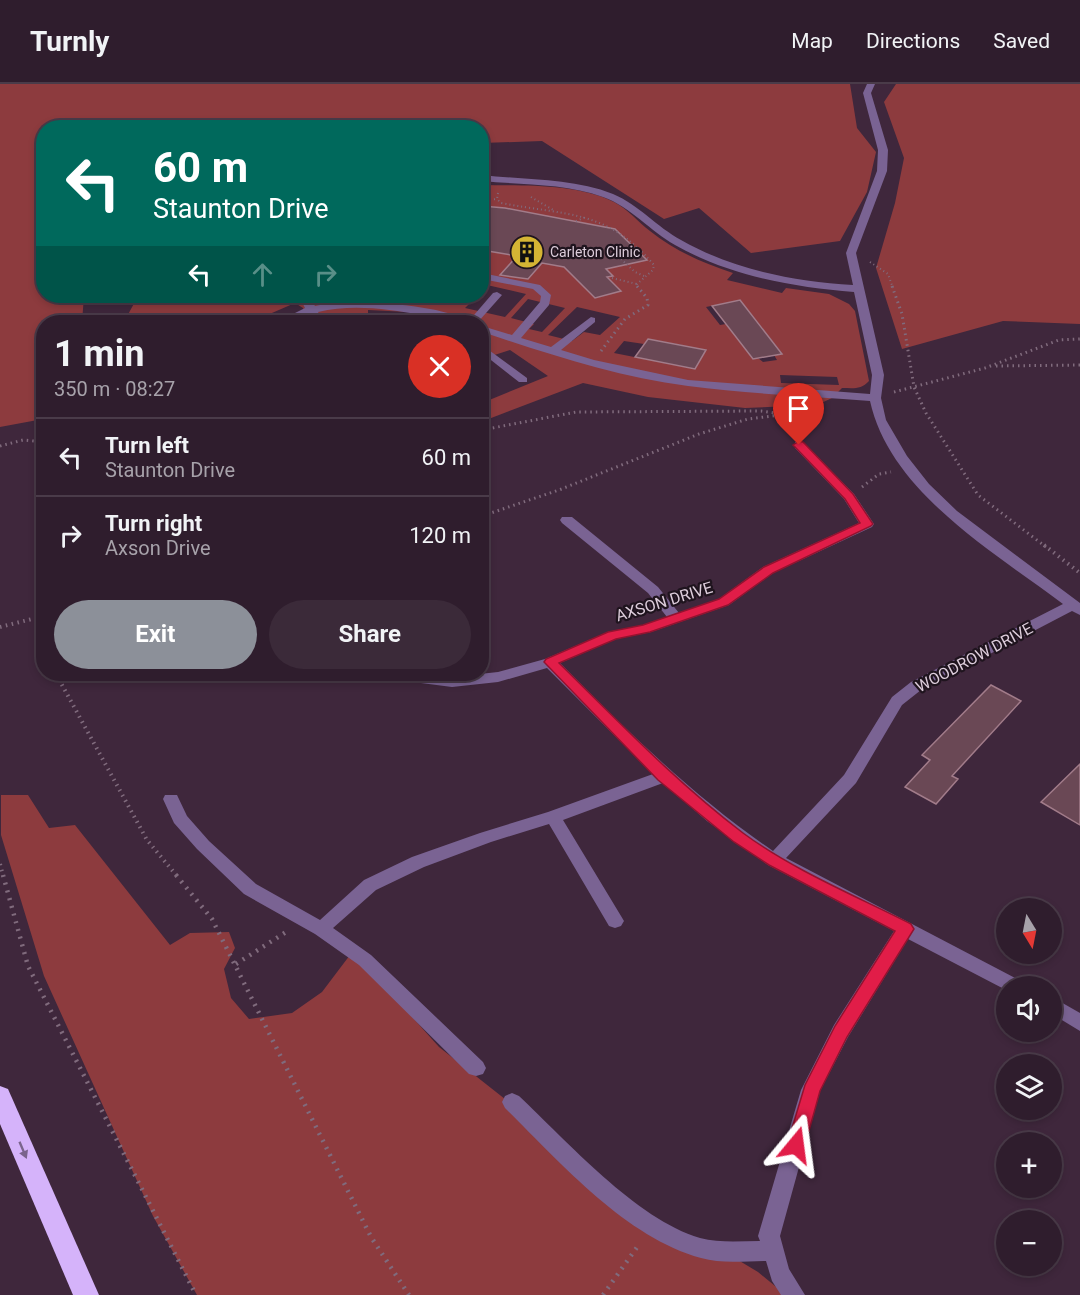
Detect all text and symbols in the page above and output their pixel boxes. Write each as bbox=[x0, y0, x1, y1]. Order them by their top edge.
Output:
text: Turnly bbox=[30, 25, 109, 58]
text: Map bbox=[791, 29, 833, 53]
text: Directions bbox=[866, 29, 960, 53]
text: Saved bbox=[993, 29, 1050, 53]
text: 60 m bbox=[153, 143, 248, 192]
icon: left bbox=[54, 144, 132, 222]
text: Staunton Drive bbox=[153, 193, 329, 225]
building icon: Carleton Clinic bbox=[509, 234, 545, 270]
place label: Carleton Clinic bbox=[550, 244, 640, 260]
icon: left bbox=[183, 258, 216, 291]
icon: ahead bbox=[246, 258, 279, 291]
icon: right bbox=[309, 258, 342, 291]
text: 1 min bbox=[54, 333, 145, 375]
button: close bbox=[408, 335, 471, 398]
text: 350 m · 08:27 bbox=[54, 377, 175, 401]
pin bbox=[773, 383, 824, 445]
icon: arrive bbox=[782, 392, 815, 425]
text: Turn left bbox=[105, 433, 189, 458]
icon: left bbox=[54, 441, 87, 474]
text: 60 m bbox=[422, 445, 471, 470]
text: Staunton Drive bbox=[105, 458, 235, 482]
text: Turn right bbox=[105, 511, 202, 536]
icon: right bbox=[54, 519, 87, 552]
text: 120 m bbox=[409, 523, 471, 548]
text: Axson Drive bbox=[105, 536, 211, 560]
street label: AXSON DRIVE bbox=[613, 578, 715, 625]
button: Exit bbox=[54, 600, 257, 669]
button: Share bbox=[269, 600, 471, 669]
street label: WOODROW DRIVE bbox=[913, 619, 1036, 696]
north arrow bbox=[996, 898, 1062, 964]
map controls bbox=[996, 898, 1062, 1276]
button: sound bbox=[996, 976, 1062, 1042]
button: layers bbox=[996, 1054, 1062, 1120]
position arrow bbox=[764, 1113, 828, 1177]
button: + bbox=[996, 1132, 1062, 1198]
one-way arrow bbox=[18, 1141, 28, 1159]
button: − bbox=[996, 1210, 1062, 1276]

